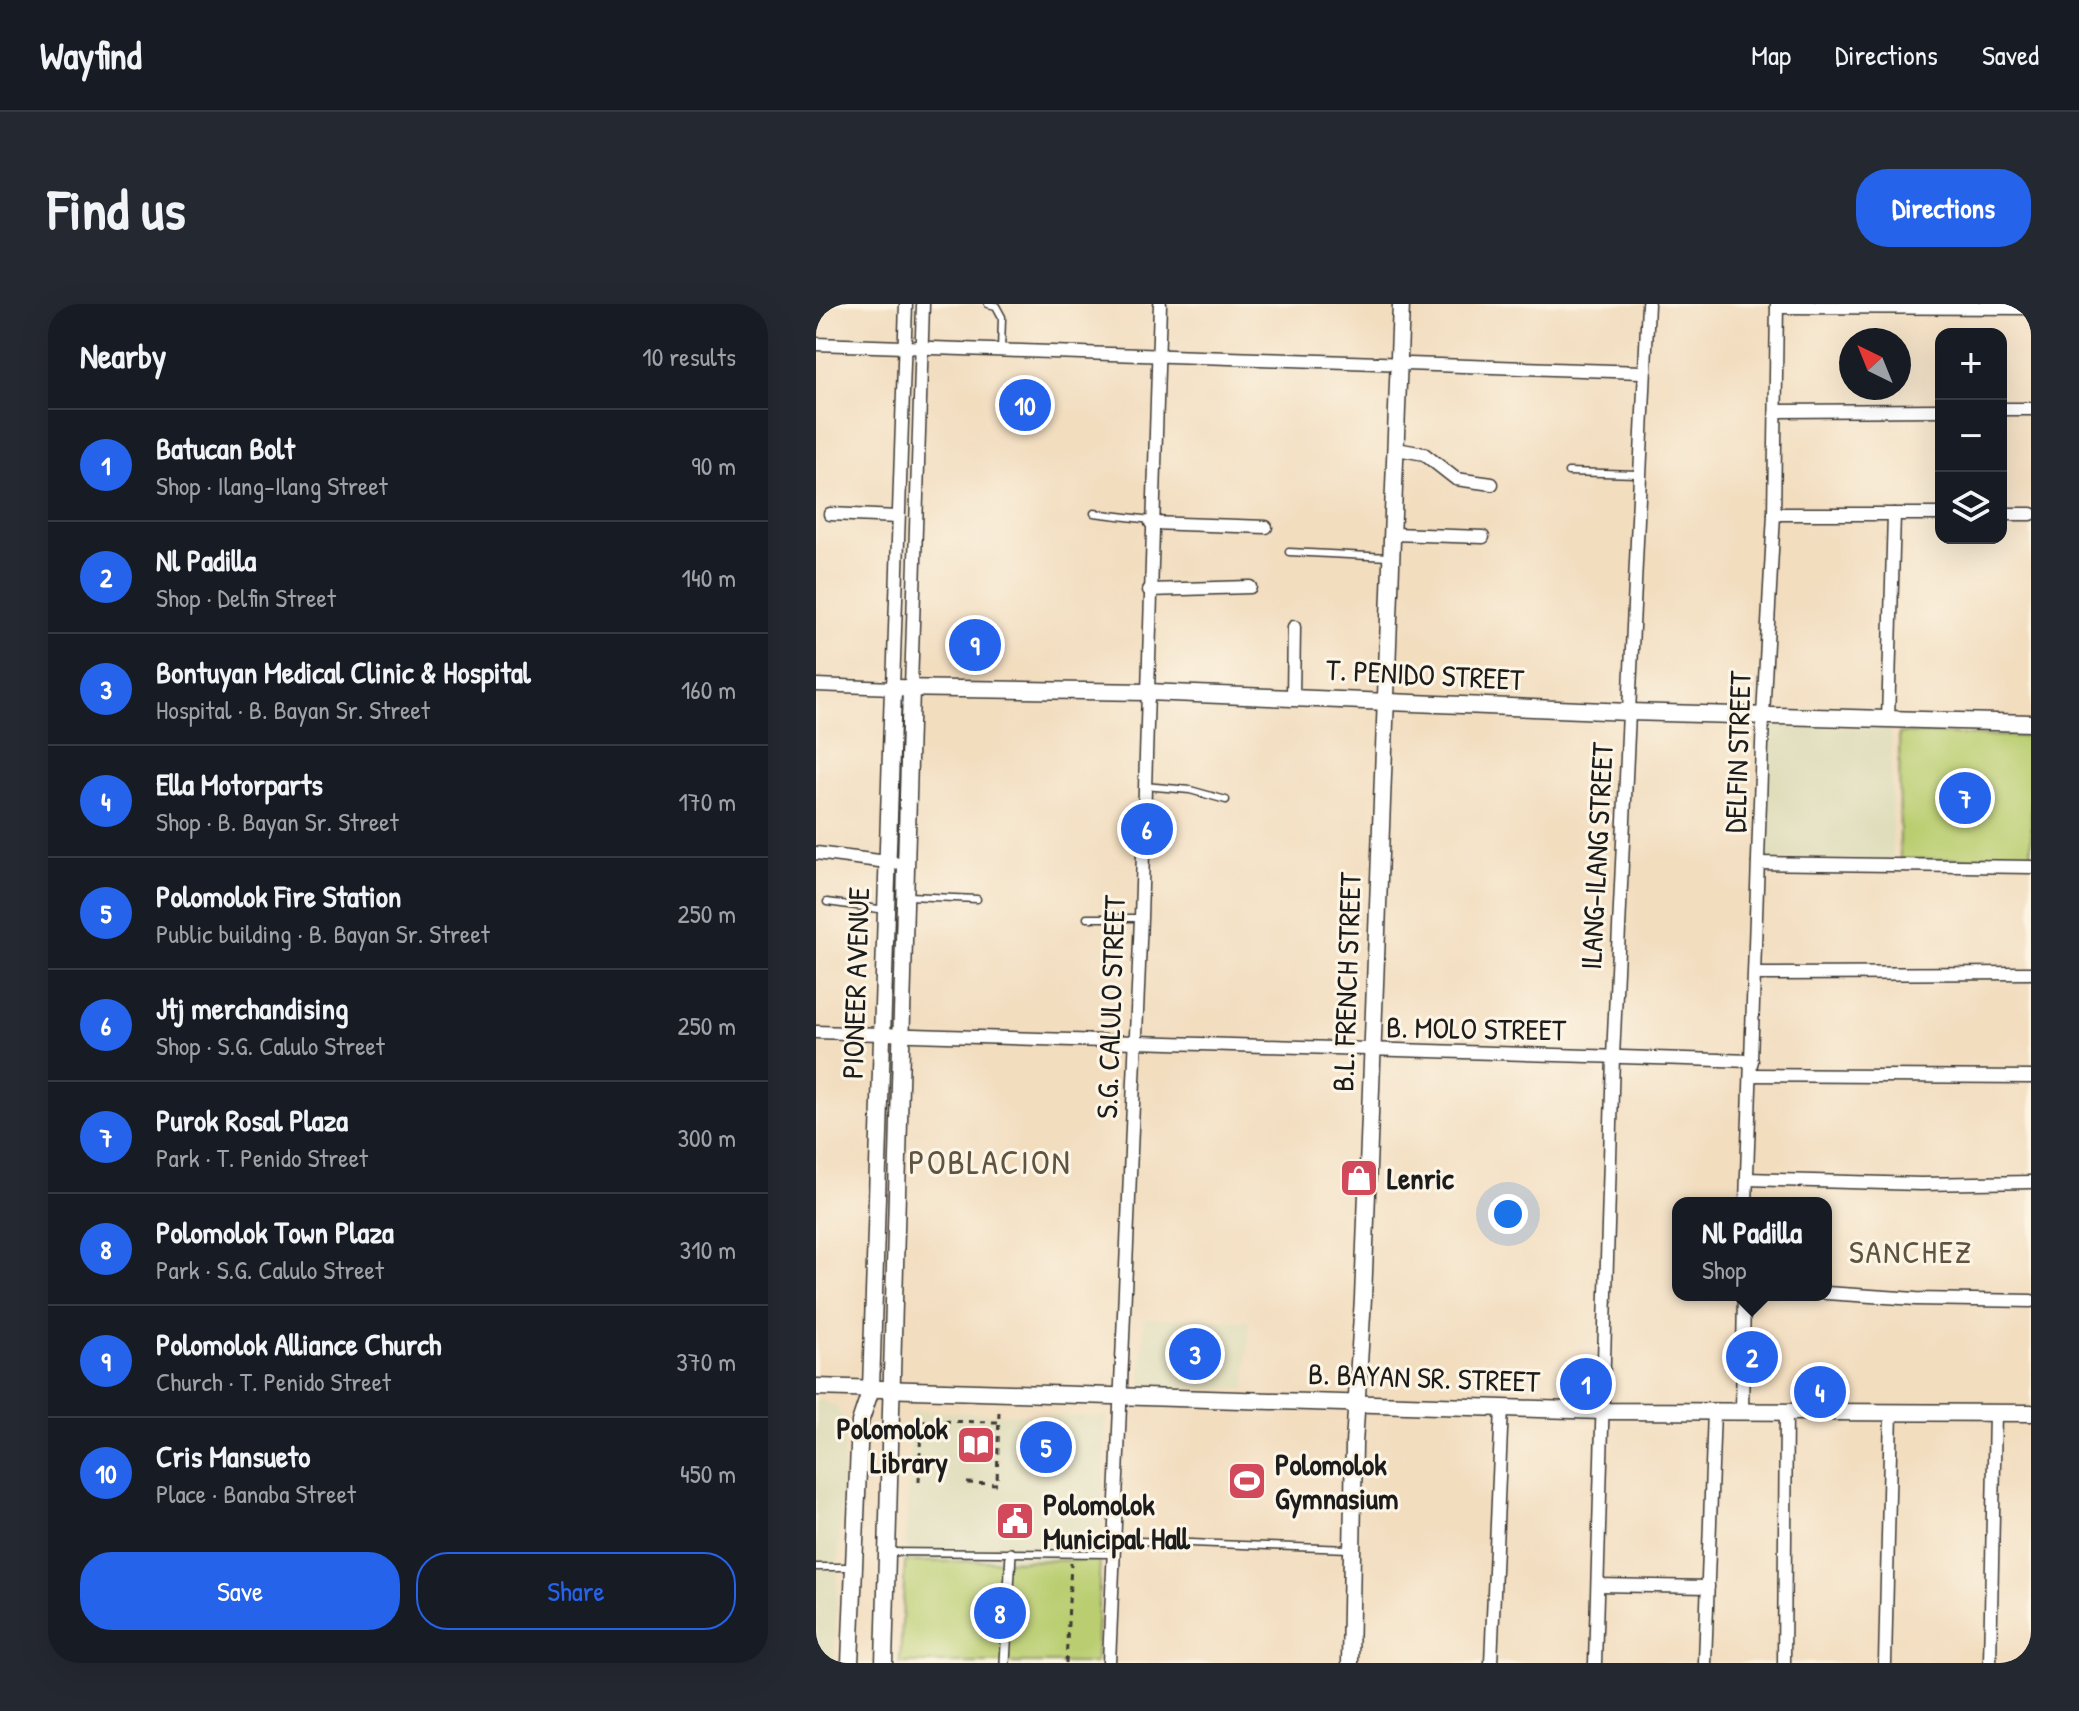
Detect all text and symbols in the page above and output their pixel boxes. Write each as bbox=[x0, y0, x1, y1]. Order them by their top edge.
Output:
text: Wayfind bbox=[40, 29, 142, 81]
text: Map bbox=[1751, 36, 1791, 74]
text: Directions bbox=[1835, 36, 1938, 74]
text: Saved bbox=[1982, 36, 2039, 74]
button: Directions bbox=[1856, 169, 2031, 247]
text: Find us bbox=[48, 171, 186, 246]
north arrow bbox=[1839, 328, 1911, 400]
map controls bbox=[1935, 328, 2007, 544]
button: + bbox=[1935, 328, 2007, 400]
text: Nearby bbox=[80, 333, 166, 379]
text: 10 results bbox=[642, 339, 736, 374]
pin: 10 bbox=[999, 375, 1051, 435]
button: − bbox=[1935, 400, 2007, 472]
text: Batucan Bolt bbox=[156, 428, 295, 468]
text: 1 bbox=[101, 448, 111, 483]
text: 90 m bbox=[691, 448, 736, 483]
text: Shop · Ilang-Ilang Street bbox=[156, 468, 388, 503]
button: layers bbox=[1935, 472, 2007, 544]
text: Nl Padilla bbox=[156, 540, 256, 580]
text: 2 bbox=[100, 560, 112, 595]
text: 140 m bbox=[682, 560, 736, 595]
text: Shop · Delfin Street bbox=[156, 580, 336, 615]
pin: 9 bbox=[949, 615, 1001, 675]
street label: T. PENIDO STREET bbox=[1325, 649, 1526, 699]
text: Bontuyan Medical Clinic & Hospital bbox=[156, 652, 531, 692]
street label: DELFIN STREET bbox=[1714, 669, 1760, 834]
text: 3 bbox=[100, 672, 112, 707]
text: 160 m bbox=[681, 672, 736, 707]
text: Hospital · B. Bayan Sr. Street bbox=[156, 692, 430, 727]
street label: ILANG-ILANG STREET bbox=[1570, 740, 1622, 971]
text: Ella Motorparts bbox=[156, 764, 323, 804]
pin: 7 bbox=[1939, 768, 1991, 828]
text: 4 bbox=[101, 784, 111, 819]
text: 170 m bbox=[678, 784, 736, 819]
pin: 6 bbox=[1121, 799, 1173, 859]
text: Shop · B. Bayan Sr. Street bbox=[156, 804, 399, 839]
street label: B.L. FRENCH STREET bbox=[1322, 871, 1370, 1092]
text: Polomolok Fire Station bbox=[156, 876, 401, 916]
street label: PIONEER AVENUE bbox=[832, 887, 878, 1079]
street label: S.G. CALULO STREET bbox=[1086, 894, 1134, 1119]
text: 5 bbox=[101, 896, 112, 931]
text: 250 m bbox=[678, 896, 736, 931]
text: Public building · B. Bayan Sr. Street bbox=[156, 916, 490, 951]
text: Jtj merchandising bbox=[156, 988, 348, 1028]
street label: B. MOLO STREET bbox=[1386, 1006, 1567, 1050]
text: 6 bbox=[101, 1008, 111, 1043]
text: 250 m bbox=[678, 1008, 736, 1043]
text: Shop · S.G. Calulo Street bbox=[156, 1028, 385, 1063]
text: Purok Rosal Plaza bbox=[156, 1100, 348, 1140]
text: 7 bbox=[100, 1120, 112, 1155]
text: 300 m bbox=[677, 1120, 736, 1155]
district label: POBLACION bbox=[908, 1139, 1072, 1185]
text: Park · T. Penido Street bbox=[156, 1140, 368, 1175]
shop icon: Lenric bbox=[1338, 1157, 1380, 1199]
place label: Lenric bbox=[1387, 1158, 1454, 1198]
your location bbox=[1488, 1194, 1528, 1234]
popup bbox=[1672, 1197, 1832, 1301]
text: Polomolok Town Plaza bbox=[156, 1212, 394, 1252]
text: Nl Padilla bbox=[1702, 1212, 1802, 1252]
district label: SANCHEZ bbox=[1849, 1230, 1973, 1273]
text: 8 bbox=[100, 1232, 112, 1267]
text: 310 m bbox=[680, 1232, 736, 1267]
text: Park · S.G. Calulo Street bbox=[156, 1252, 384, 1287]
text: Shop bbox=[1702, 1252, 1746, 1287]
text: Polomolok Alliance Church bbox=[156, 1324, 441, 1364]
pin: 3 bbox=[1169, 1324, 1221, 1384]
pin: 2 bbox=[1726, 1327, 1778, 1387]
text: 9 bbox=[101, 1344, 111, 1379]
text: 370 m bbox=[676, 1344, 736, 1379]
street label: B. BAYAN SR. STREET bbox=[1307, 1353, 1542, 1401]
pin: 1 bbox=[1560, 1354, 1612, 1414]
pin: 4 bbox=[1794, 1362, 1846, 1422]
text: Church · T. Penido Street bbox=[156, 1364, 391, 1399]
place label: Polomolok Library bbox=[836, 1408, 949, 1483]
pin: 5 bbox=[1020, 1417, 1072, 1477]
library icon: Polomolok Library bbox=[955, 1424, 997, 1466]
text: Cris Mansueto bbox=[156, 1436, 310, 1476]
place label: Polomolok Gymnasium bbox=[1275, 1444, 1398, 1519]
text: 10 bbox=[95, 1456, 117, 1491]
text: 450 m bbox=[680, 1456, 736, 1491]
sports icon: Polomolok Gymnasium bbox=[1226, 1460, 1268, 1502]
text: Place · Banaba Street bbox=[156, 1476, 356, 1511]
place label: Polomolok Municipal Hall bbox=[1043, 1484, 1191, 1559]
public building icon: Polomolok Municipal Hall bbox=[994, 1500, 1036, 1542]
button: Save bbox=[80, 1552, 400, 1630]
button: Share bbox=[416, 1552, 736, 1630]
pin: 8 bbox=[974, 1583, 1026, 1643]

